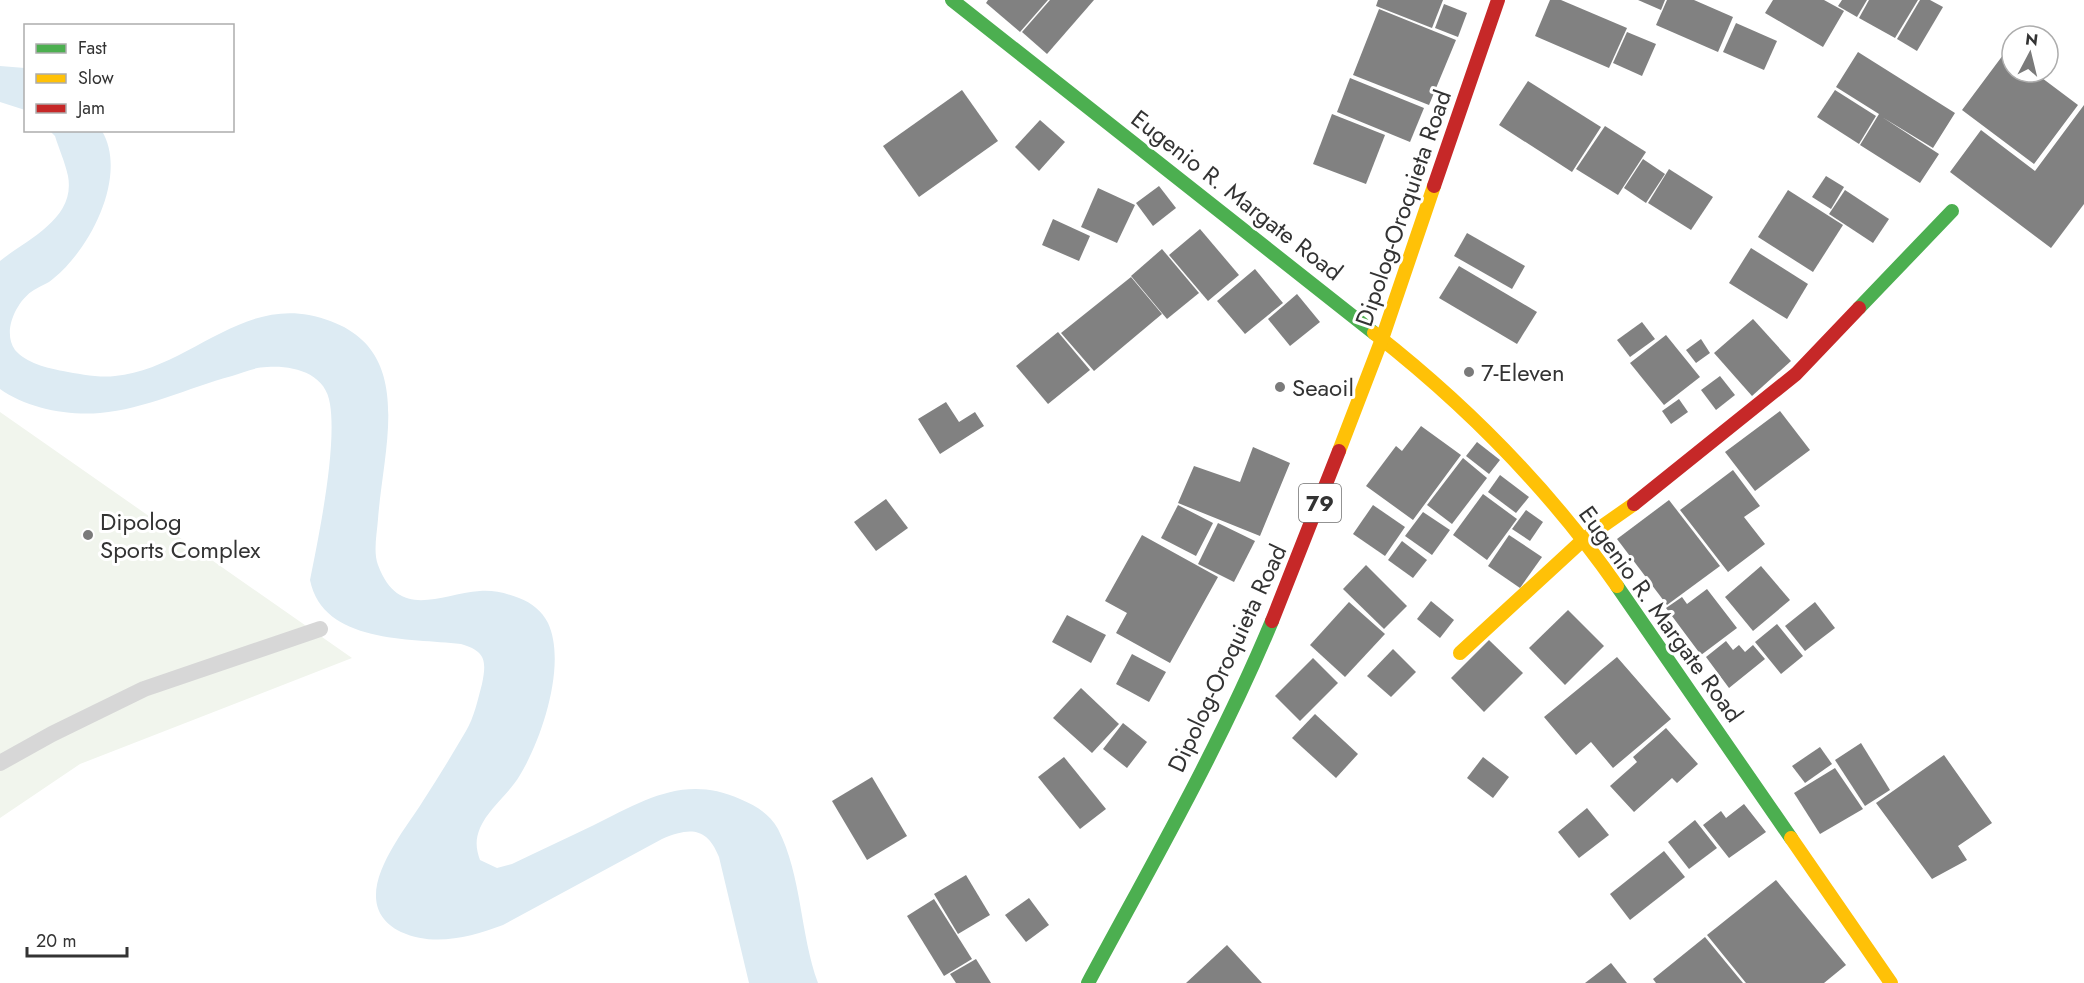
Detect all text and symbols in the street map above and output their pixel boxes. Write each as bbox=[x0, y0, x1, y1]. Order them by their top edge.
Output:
legend bbox=[24, 24, 234, 132]
north arrow bbox=[2000, 24, 2060, 84]
text: N bbox=[2024, 27, 2039, 52]
text: Fast bbox=[78, 35, 107, 61]
text: Slow bbox=[78, 65, 115, 91]
street label: Dipolog-Oroquieta Road bbox=[1346, 85, 1460, 331]
text: Jam bbox=[76, 95, 105, 121]
street label: Eugenio R. Margate Road bbox=[1124, 101, 1350, 289]
place label: 7-Eleven bbox=[1481, 355, 1565, 390]
marker: 7-Eleven bbox=[1462, 365, 1476, 379]
place label: Seaoil bbox=[1292, 370, 1354, 405]
marker: Seaoil bbox=[1273, 380, 1287, 394]
road number: 79 bbox=[1299, 484, 1341, 522]
street label: Eugenio R. Margate Road bbox=[1570, 499, 1752, 729]
place label: Dipolog Sports Complex bbox=[100, 504, 261, 567]
marker: Dipolog Sports Complex bbox=[81, 528, 95, 542]
street label: Dipolog-Oroquieta Road bbox=[1159, 538, 1295, 778]
scale bar bbox=[27, 920, 128, 958]
text: 20 m bbox=[36, 928, 76, 954]

